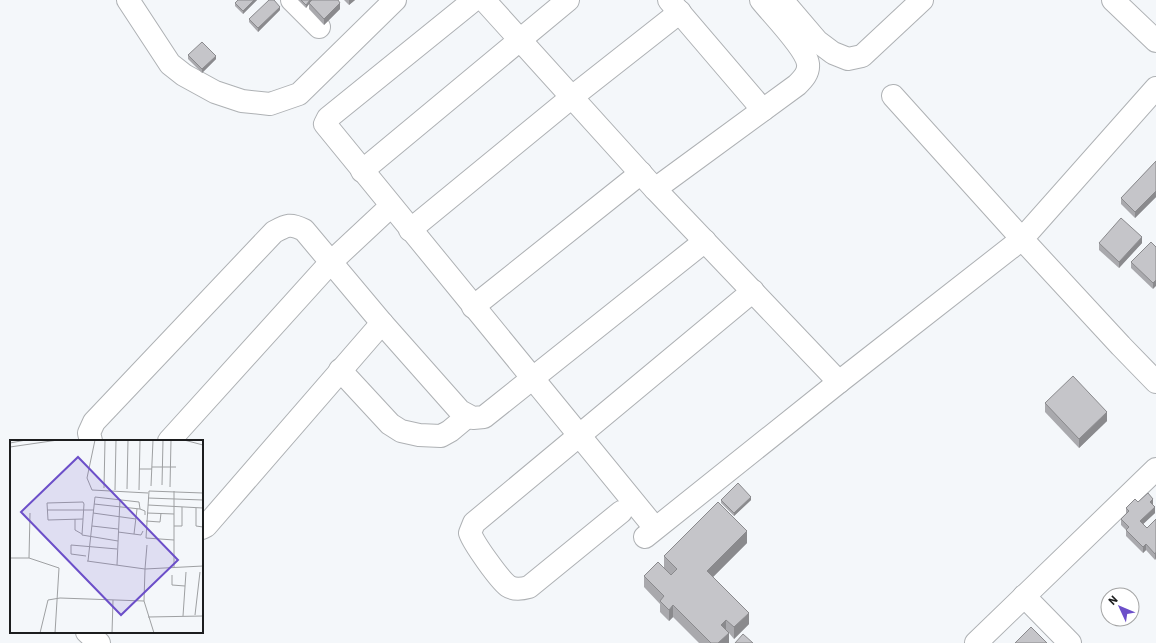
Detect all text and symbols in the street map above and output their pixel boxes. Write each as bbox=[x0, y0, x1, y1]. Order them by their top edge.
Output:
inset map bbox=[10, 440, 203, 633]
north arrow bbox=[1100, 587, 1140, 627]
text: N bbox=[1105, 592, 1121, 608]

